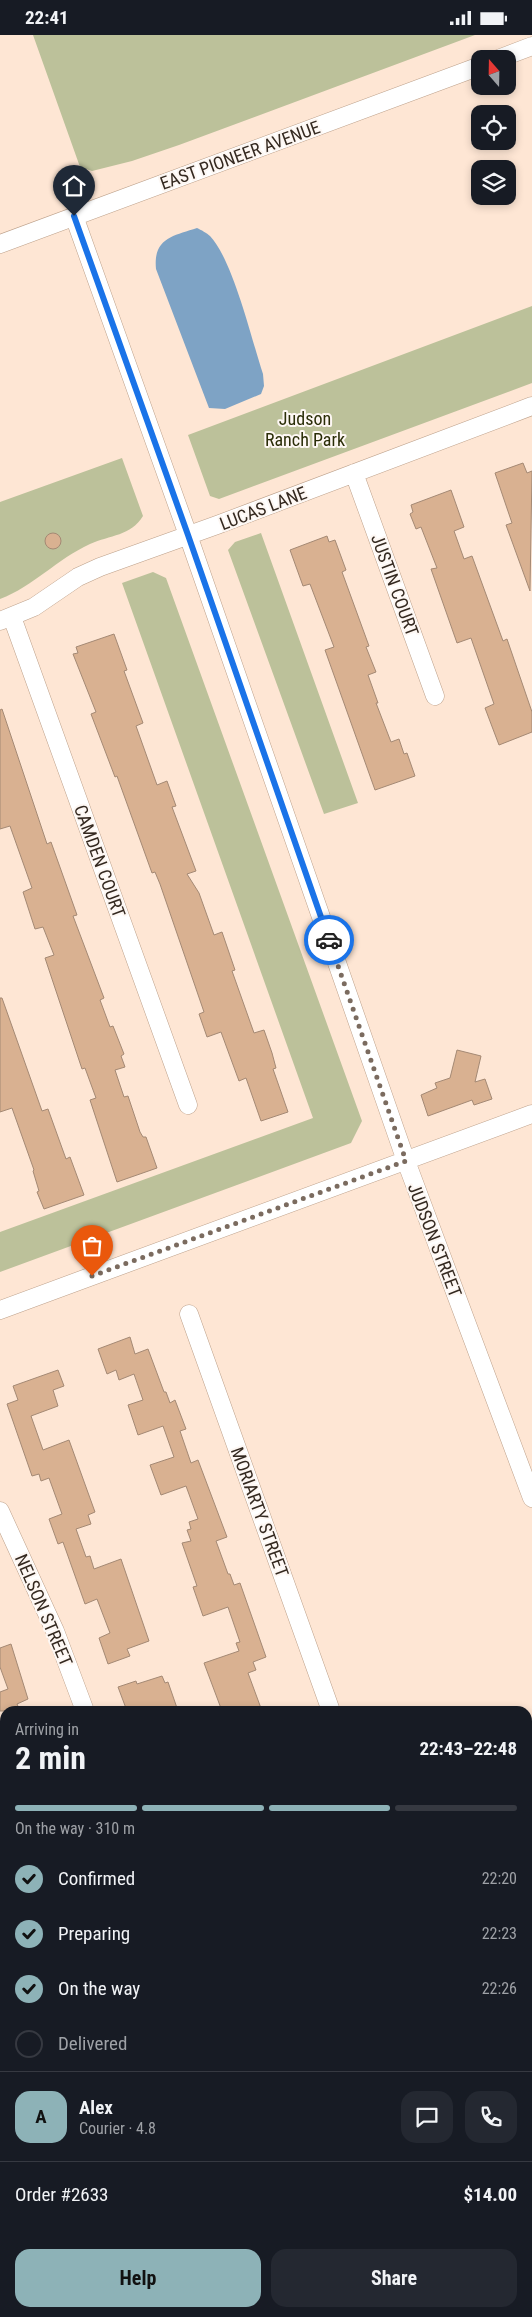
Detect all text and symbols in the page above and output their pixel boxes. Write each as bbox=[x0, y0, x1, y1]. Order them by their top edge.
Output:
text: 22:41 bbox=[25, 6, 69, 29]
north arrow bbox=[471, 50, 516, 95]
map controls bbox=[471, 50, 516, 205]
button: locate bbox=[471, 105, 516, 150]
street label: EAST PIONEER AVENUE bbox=[157, 116, 323, 194]
button: layers bbox=[471, 160, 516, 205]
pin bbox=[53, 165, 95, 216]
icon: home bbox=[60, 172, 88, 200]
park label: Judson Ranch Park bbox=[265, 408, 345, 450]
street label: LUCAS LANE bbox=[217, 482, 309, 534]
street label: JUSTIN COURT bbox=[367, 531, 423, 639]
street label: CAMDEN COURT bbox=[70, 802, 130, 920]
courier bbox=[304, 915, 354, 965]
icon: car bbox=[315, 926, 343, 954]
street label: JUDSON STREET bbox=[404, 1180, 466, 1300]
pin bbox=[71, 1225, 113, 1276]
icon: bag bbox=[78, 1232, 106, 1260]
street label: MORIARTY STREET bbox=[227, 1444, 293, 1580]
street label: NELSON STREET bbox=[11, 1551, 77, 1669]
text: Arriving in bbox=[15, 1720, 79, 1739]
text: 22:43–22:48 bbox=[419, 1737, 517, 1760]
text: 2 min bbox=[15, 1739, 86, 1777]
text: On the way · 310 m bbox=[15, 1819, 135, 1838]
icon: check bbox=[15, 1865, 43, 1893]
text: Confirmed bbox=[58, 1867, 135, 1890]
text: 22:20 bbox=[482, 1869, 517, 1888]
icon: check bbox=[15, 1920, 43, 1948]
text: Preparing bbox=[58, 1922, 130, 1945]
text: 22:23 bbox=[482, 1924, 517, 1943]
icon: check bbox=[15, 1975, 43, 2003]
text: On the way bbox=[58, 1977, 140, 2000]
text: 22:26 bbox=[482, 1979, 517, 1998]
text: Delivered bbox=[58, 2032, 127, 2055]
button: chat bbox=[401, 2091, 453, 2143]
button: phone bbox=[465, 2091, 517, 2143]
text: Alex bbox=[79, 2096, 113, 2119]
text: A bbox=[35, 2105, 47, 2128]
text: Courier · 4.8 bbox=[79, 2119, 156, 2138]
text: Order #2633 bbox=[15, 2183, 108, 2206]
text: $14.00 bbox=[463, 2183, 517, 2206]
button: Help bbox=[15, 2249, 261, 2307]
button: Share bbox=[271, 2249, 517, 2307]

